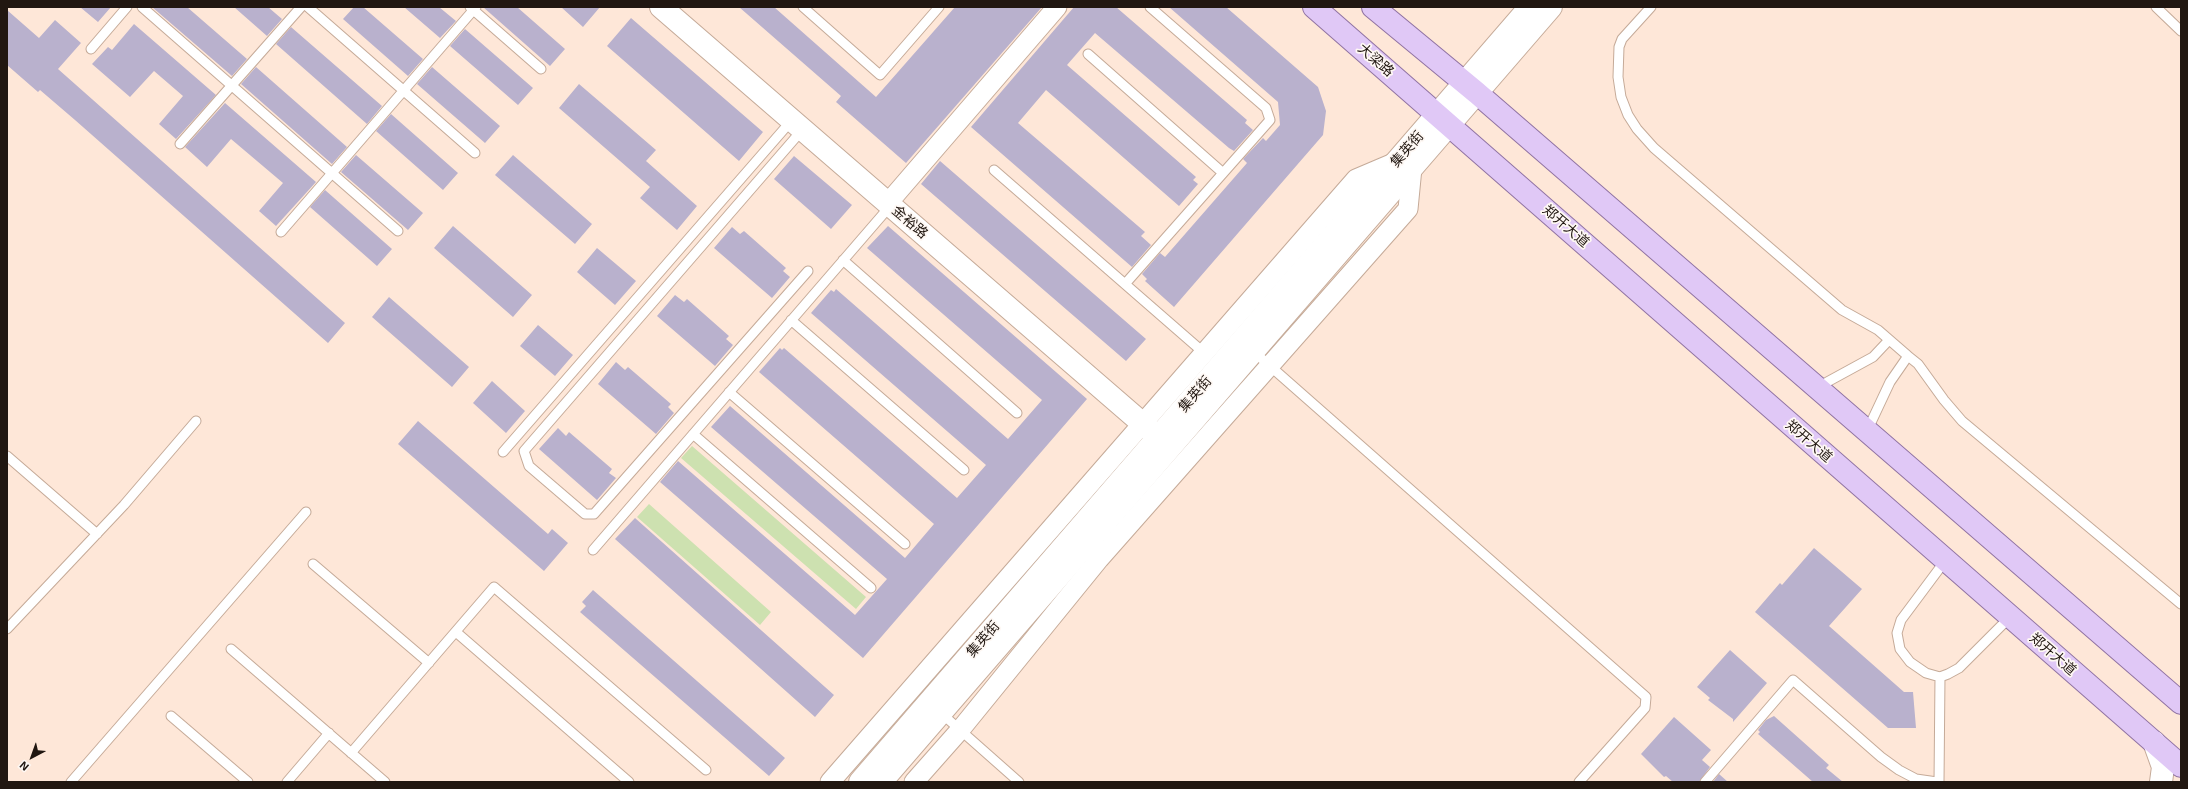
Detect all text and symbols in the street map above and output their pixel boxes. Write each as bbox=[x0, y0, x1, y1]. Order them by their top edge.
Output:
street label: 大梁路 bbox=[1355, 40, 1397, 80]
street label: 集英街 bbox=[1387, 128, 1427, 170]
street label: 郑开大道 bbox=[1539, 201, 1593, 251]
street label: 金裕路 bbox=[889, 202, 931, 242]
street label: 集英街 bbox=[1175, 373, 1215, 415]
street label: 郑开大道 bbox=[1782, 416, 1836, 466]
street label: 集英街 bbox=[963, 618, 1003, 660]
street label: 郑开大道 bbox=[2026, 629, 2080, 679]
north arrow bbox=[12, 737, 52, 777]
text: N bbox=[17, 759, 31, 774]

